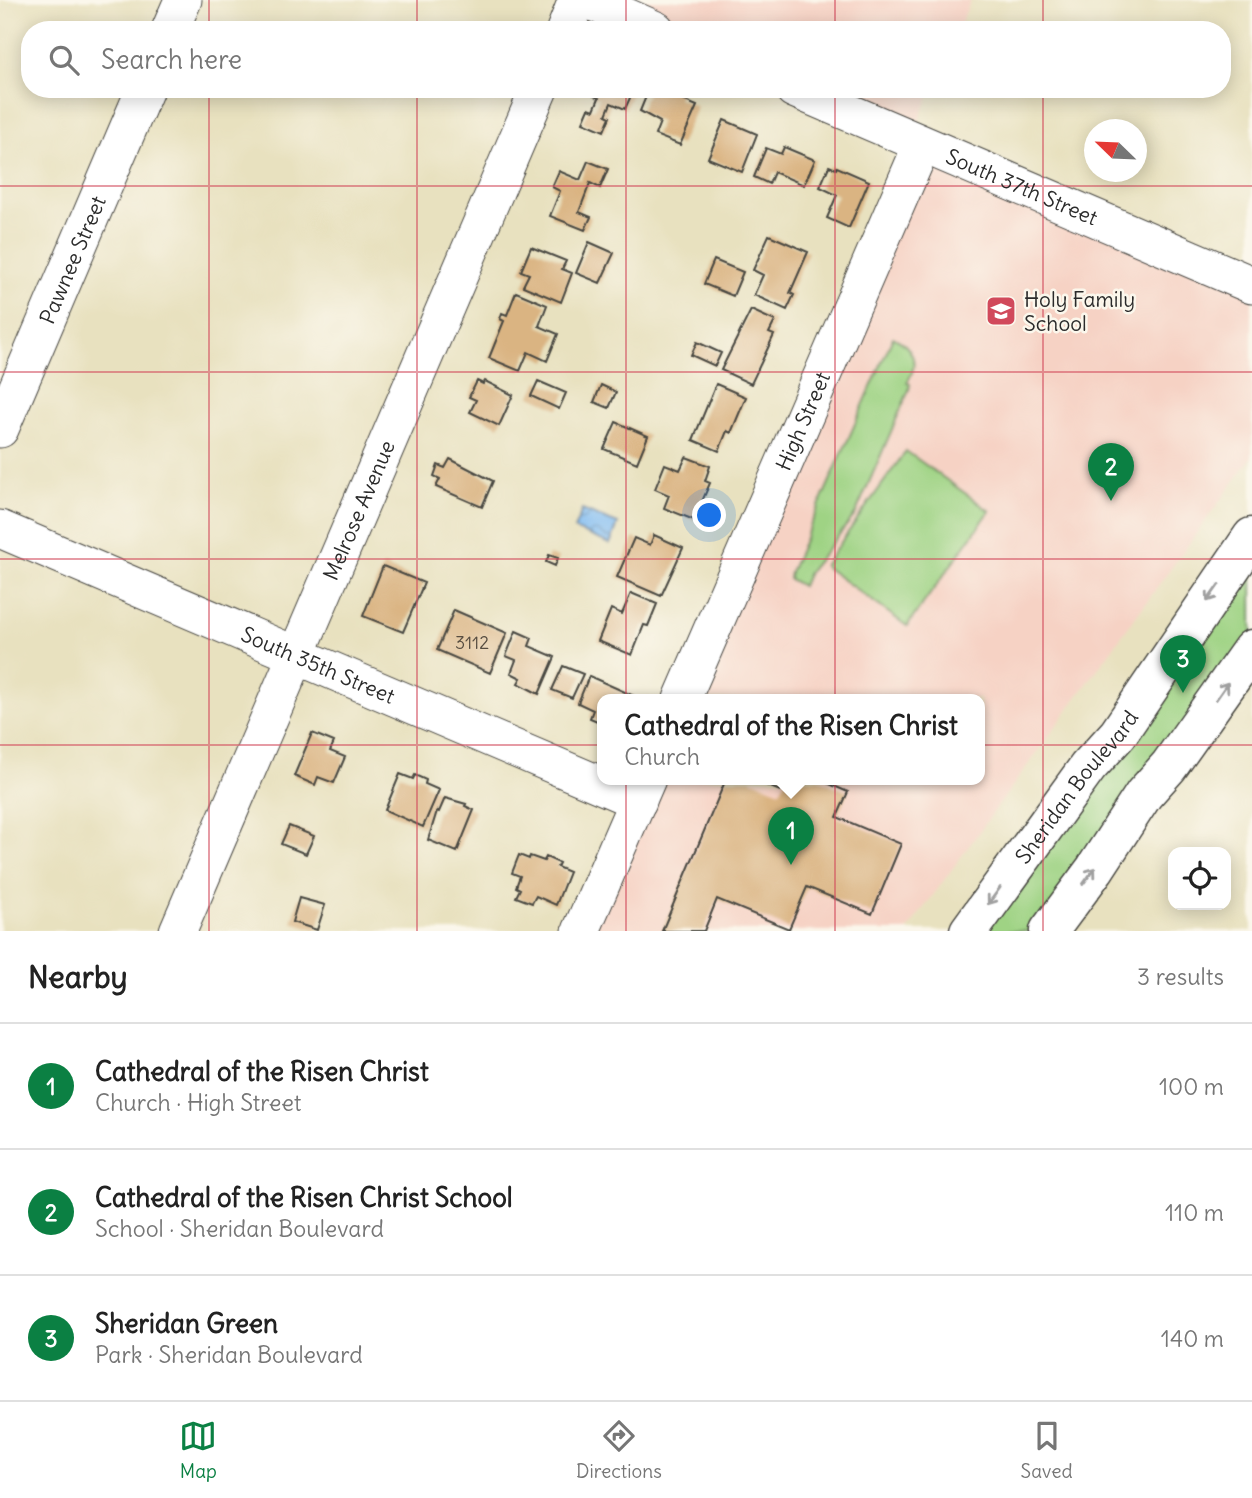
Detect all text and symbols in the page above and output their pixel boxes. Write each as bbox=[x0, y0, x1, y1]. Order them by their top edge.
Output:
search box bbox=[21, 21, 1231, 98]
icon: search bbox=[45, 41, 83, 79]
text: Search here bbox=[101, 43, 242, 76]
north arrow bbox=[1084, 119, 1147, 182]
street label: South 37th Street bbox=[942, 142, 1102, 231]
street label: Pawnee Street bbox=[33, 192, 111, 328]
place label: Holy Family School bbox=[1024, 286, 1135, 337]
school or university icon: Holy Family School bbox=[984, 294, 1018, 328]
street label: High Street bbox=[769, 368, 836, 474]
street label: Melrose Avenue bbox=[317, 436, 400, 584]
pin: 2 bbox=[1088, 443, 1134, 501]
your location bbox=[692, 498, 726, 532]
one-way arrow bbox=[1206, 583, 1220, 602]
street label: South 35th Street bbox=[237, 620, 399, 709]
house number: 3112 bbox=[455, 631, 489, 654]
pin: 3 bbox=[1160, 635, 1206, 693]
one-way arrow bbox=[1215, 682, 1229, 701]
popup bbox=[597, 694, 985, 785]
street label: Sheridan Boulevard bbox=[1009, 705, 1144, 869]
text: Cathedral of the Risen Christ bbox=[624, 709, 958, 742]
text: Church bbox=[624, 742, 700, 771]
pin: 1 bbox=[768, 807, 814, 865]
map controls bbox=[1168, 847, 1231, 910]
button: locate bbox=[1168, 847, 1231, 910]
one-way arrow bbox=[1082, 867, 1097, 886]
one-way arrow bbox=[987, 886, 1002, 905]
text: Nearby bbox=[28, 958, 128, 996]
text: 3 results bbox=[1137, 962, 1224, 991]
text: Cathedral of the Risen Christ bbox=[95, 1055, 429, 1088]
text: 1 bbox=[46, 1072, 56, 1101]
text: 100 m bbox=[1159, 1072, 1224, 1101]
text: Church · High Street bbox=[95, 1088, 302, 1117]
text: Cathedral of the Risen Christ School bbox=[95, 1181, 513, 1214]
text: 2 bbox=[45, 1198, 57, 1227]
text: 110 m bbox=[1165, 1198, 1224, 1227]
text: School · Sheridan Boulevard bbox=[95, 1214, 384, 1243]
text: Sheridan Green bbox=[95, 1307, 278, 1340]
text: 3 bbox=[44, 1324, 58, 1353]
text: 140 m bbox=[1161, 1324, 1224, 1353]
text: Park · Sheridan Boulevard bbox=[95, 1340, 363, 1369]
tab: Map bbox=[179, 1417, 217, 1483]
tab: Directions bbox=[576, 1417, 662, 1483]
tab: Saved bbox=[1021, 1417, 1073, 1483]

